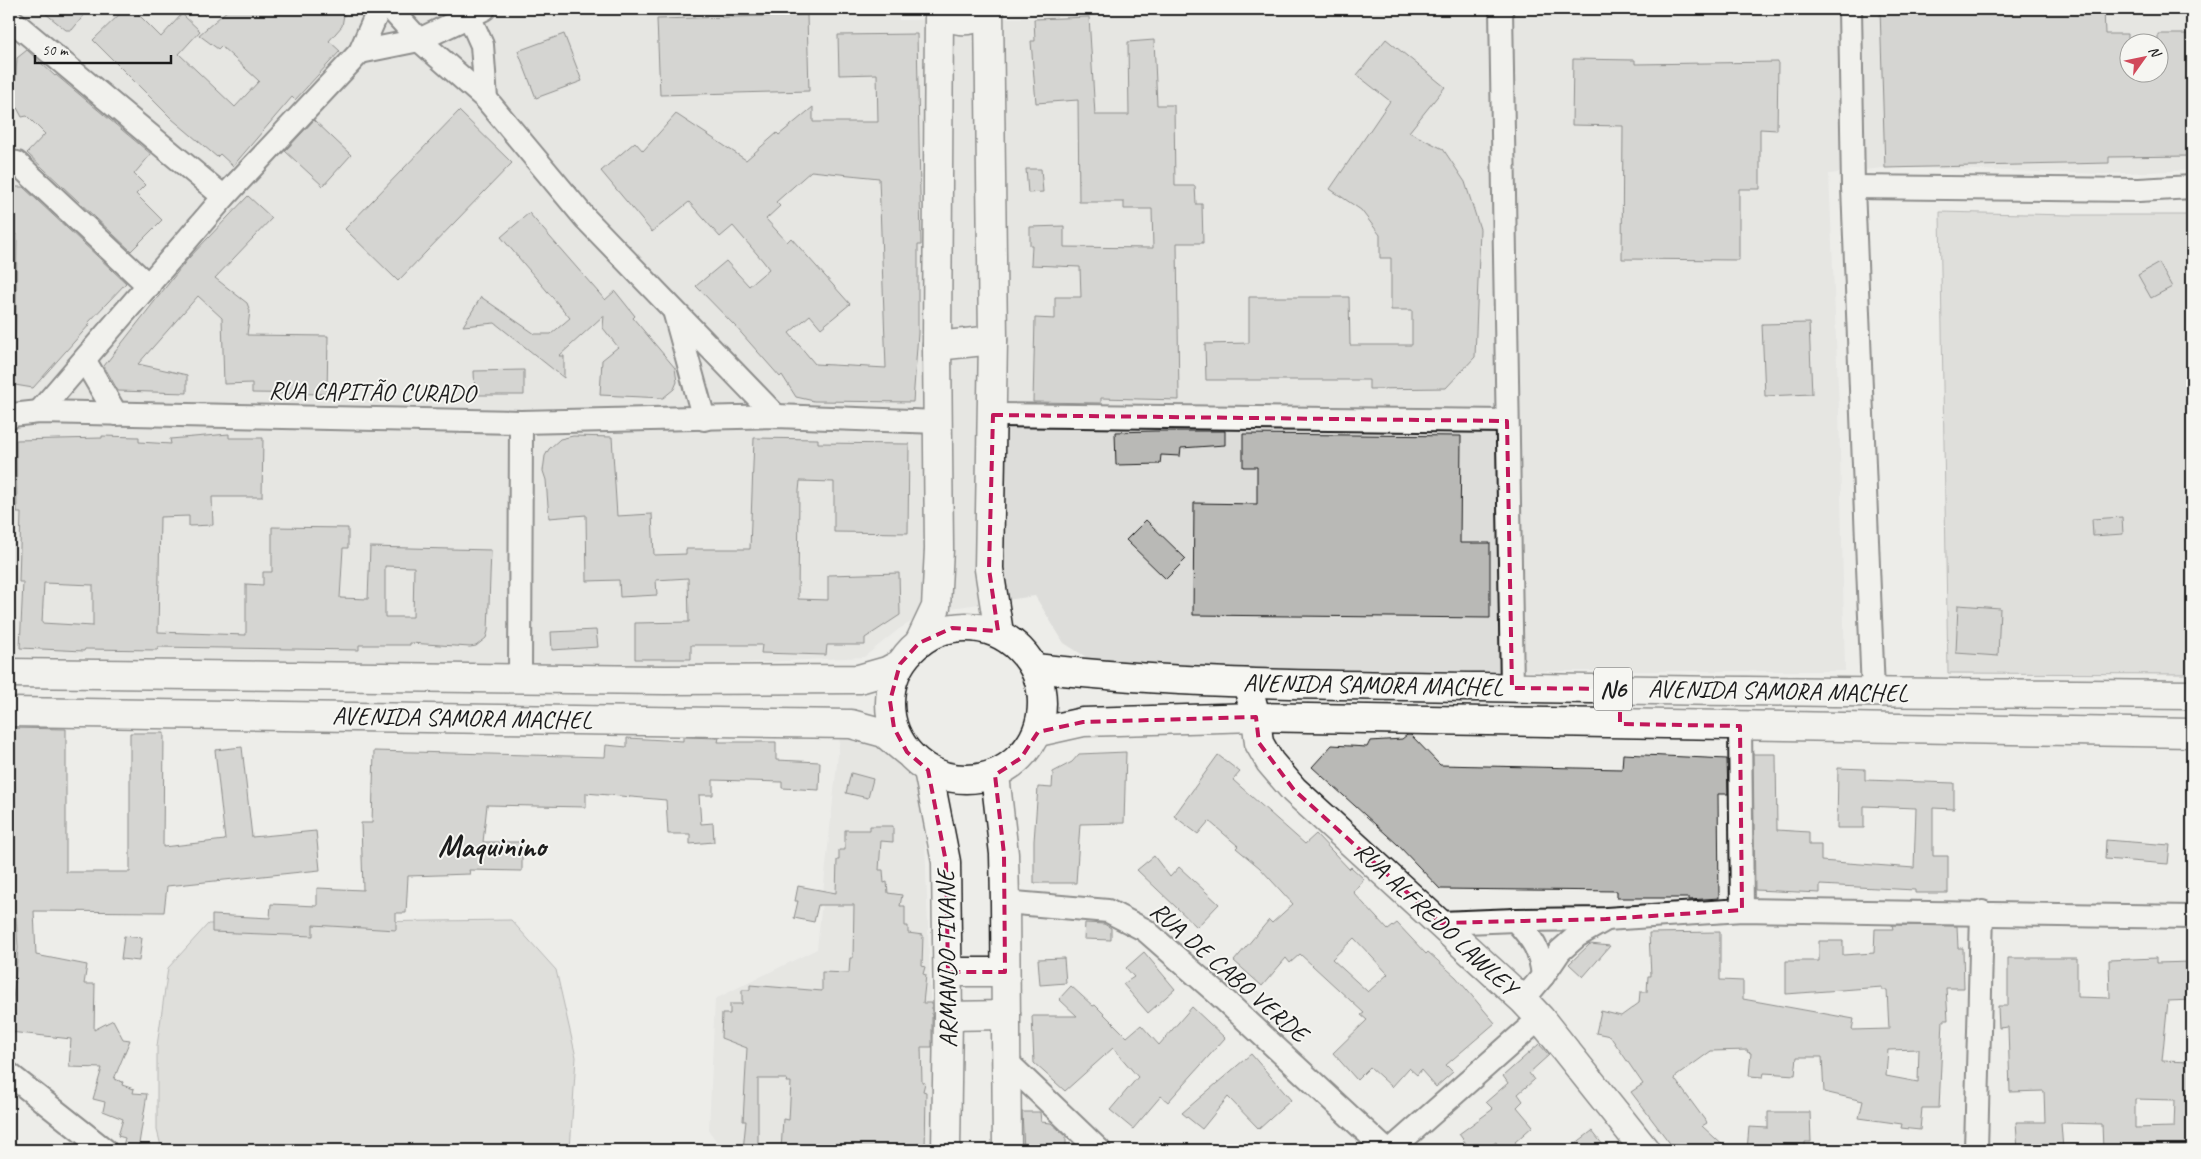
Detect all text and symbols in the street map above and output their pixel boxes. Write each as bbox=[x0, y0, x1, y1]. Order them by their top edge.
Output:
scale bar bbox=[35, 32, 171, 64]
north arrow bbox=[2118, 32, 2168, 82]
text: 50 m bbox=[42, 41, 69, 60]
text: N bbox=[2145, 43, 2165, 61]
street label: RUA CAPITÃO CURADO bbox=[268, 374, 478, 410]
street label: AVENIDA SAMORA MACHEL bbox=[1243, 667, 1504, 703]
road number: N6 bbox=[1594, 668, 1632, 711]
street label: AVENIDA SAMORA MACHEL bbox=[1648, 673, 1909, 709]
street label: AVENIDA SAMORA MACHEL bbox=[332, 700, 593, 736]
district label: Maquinino bbox=[438, 827, 549, 865]
street label: RUA ALFREDO LAWLEY bbox=[1348, 835, 1527, 1005]
street label: ARMANDO TIVANE bbox=[929, 867, 965, 1048]
street label: RUA DE CABO VERDE bbox=[1144, 895, 1317, 1051]

